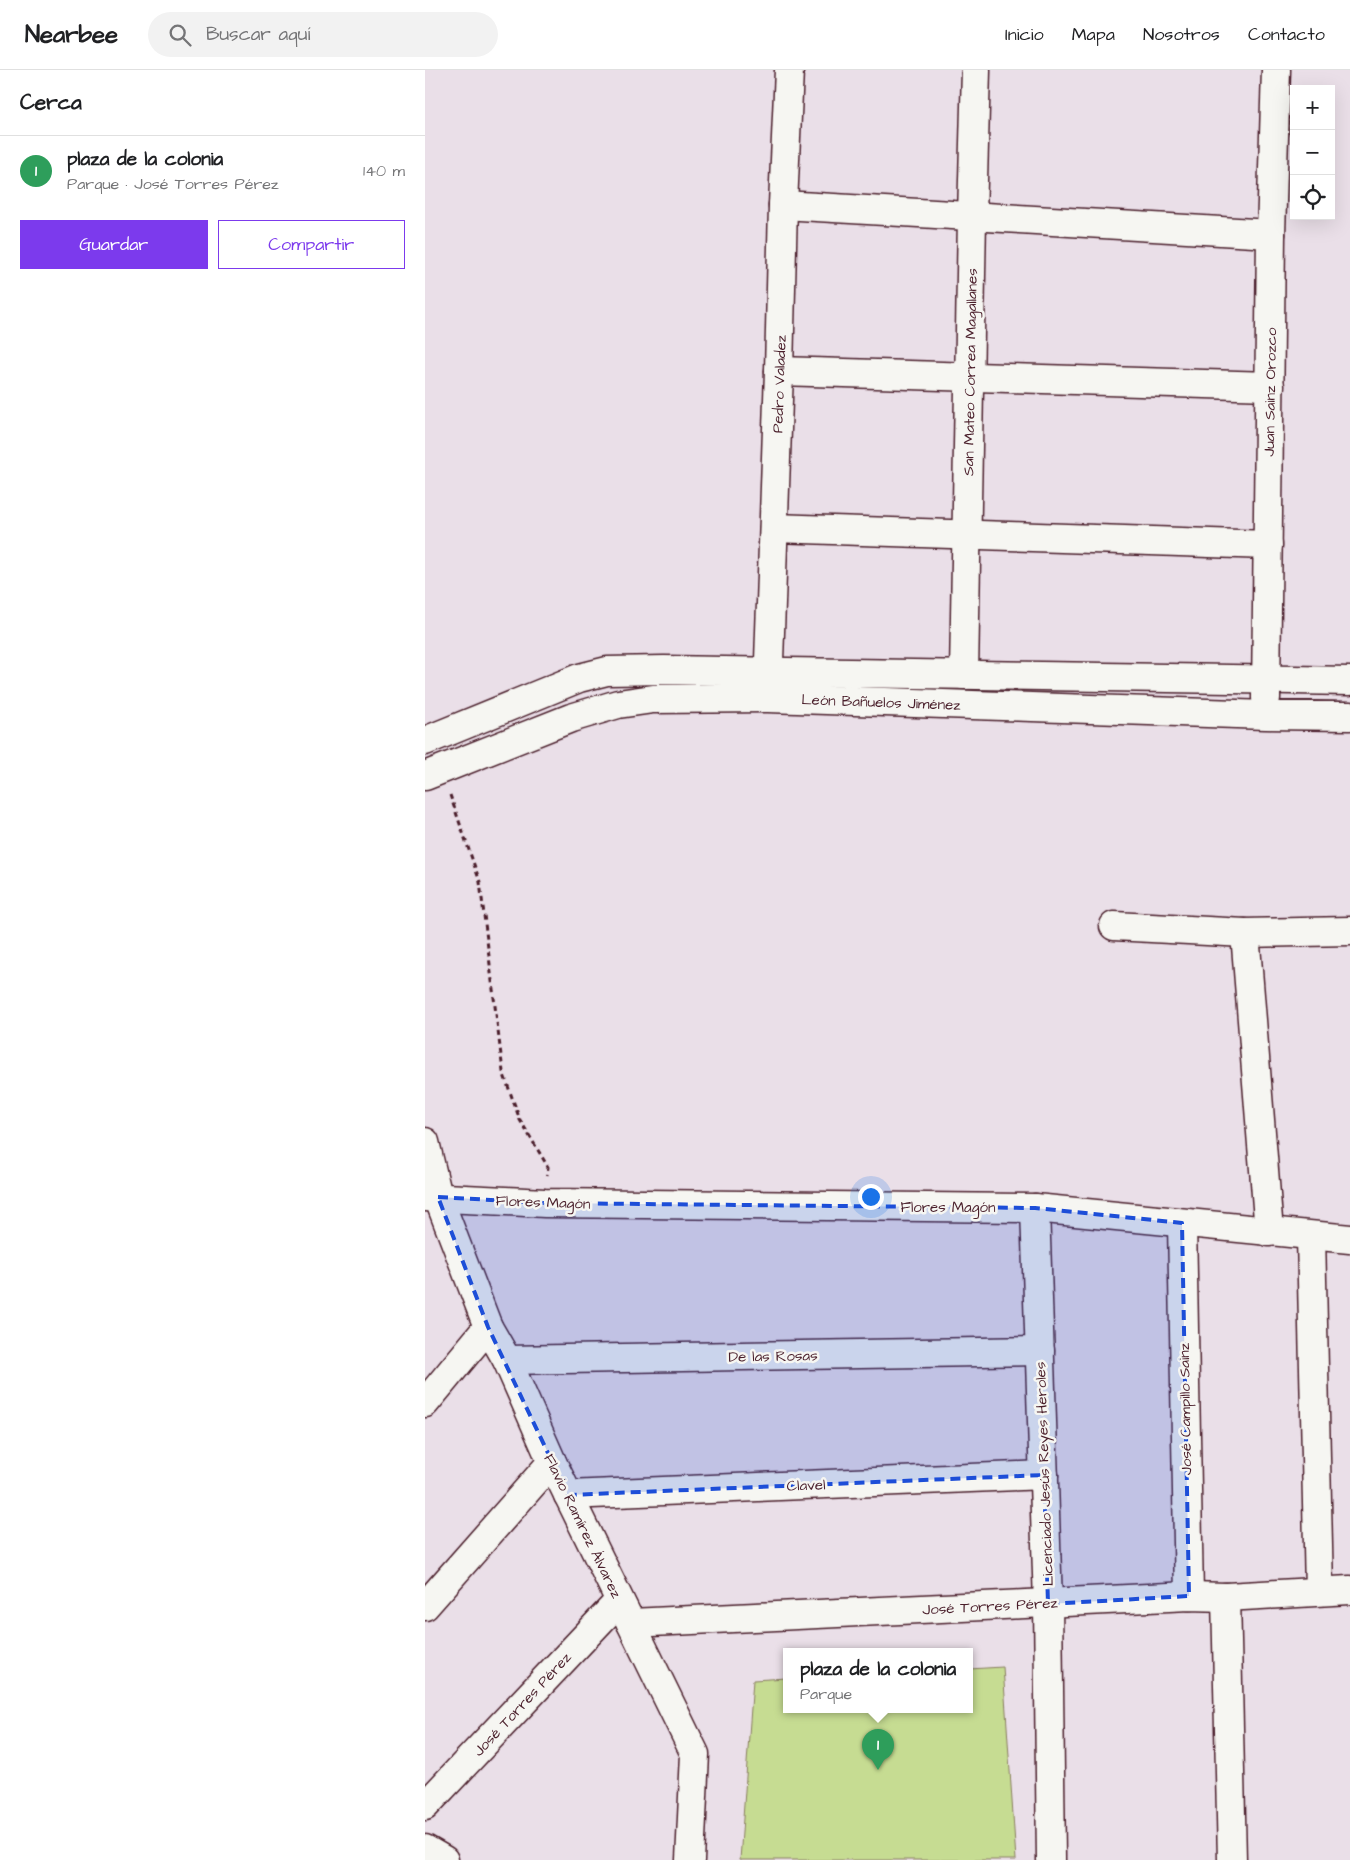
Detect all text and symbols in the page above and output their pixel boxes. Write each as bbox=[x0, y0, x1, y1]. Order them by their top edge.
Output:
search box bbox=[148, 12, 498, 57]
text: Nearbee bbox=[25, 18, 118, 52]
icon: search bbox=[166, 21, 194, 49]
text: Buscar aquí bbox=[206, 21, 310, 48]
text: Inicio bbox=[1005, 22, 1044, 47]
text: Mapa bbox=[1072, 22, 1115, 47]
text: Nosotros bbox=[1143, 22, 1220, 47]
text: Contacto bbox=[1248, 22, 1325, 47]
map controls bbox=[1290, 85, 1335, 220]
button: + bbox=[1290, 85, 1335, 130]
text: Cerca bbox=[20, 88, 82, 117]
button: − bbox=[1290, 130, 1335, 175]
text: plaza de la colonia bbox=[67, 146, 223, 173]
text: 1 bbox=[35, 160, 37, 182]
text: 140 m bbox=[363, 160, 405, 182]
text: Parque · José Torres Pérez bbox=[67, 173, 279, 195]
button: locate bbox=[1290, 175, 1335, 220]
button: Guardar bbox=[20, 220, 208, 269]
button: Compartir bbox=[218, 220, 405, 269]
street label: San Mateo Correa Magallanes bbox=[958, 268, 984, 476]
street label: Juan Sainz Orozco bbox=[1259, 327, 1282, 457]
street label: Pedro Valadez bbox=[767, 334, 792, 434]
street label: León Bañuelos Jiménez bbox=[801, 689, 962, 716]
your location bbox=[858, 1184, 884, 1210]
street label: Flores Magón bbox=[495, 1190, 591, 1216]
street label: Flores Magón bbox=[901, 1197, 996, 1219]
street label: José Campillo Sainz bbox=[1174, 1342, 1197, 1475]
street label: De las Rosas bbox=[728, 1345, 818, 1368]
street label: Licenciado Jesús Reyes Heroles bbox=[1030, 1361, 1060, 1587]
street label: Flavio Ramírez Álvarez bbox=[538, 1451, 627, 1602]
street label: Clavel bbox=[786, 1474, 826, 1497]
street label: José Torres Pérez bbox=[922, 1592, 1059, 1621]
street label: José Torres Pérez bbox=[468, 1647, 577, 1761]
popup bbox=[783, 1648, 973, 1713]
text: plaza de la colonia bbox=[800, 1656, 956, 1683]
text: Parque bbox=[800, 1683, 852, 1705]
pin: 1 bbox=[862, 1729, 894, 1770]

